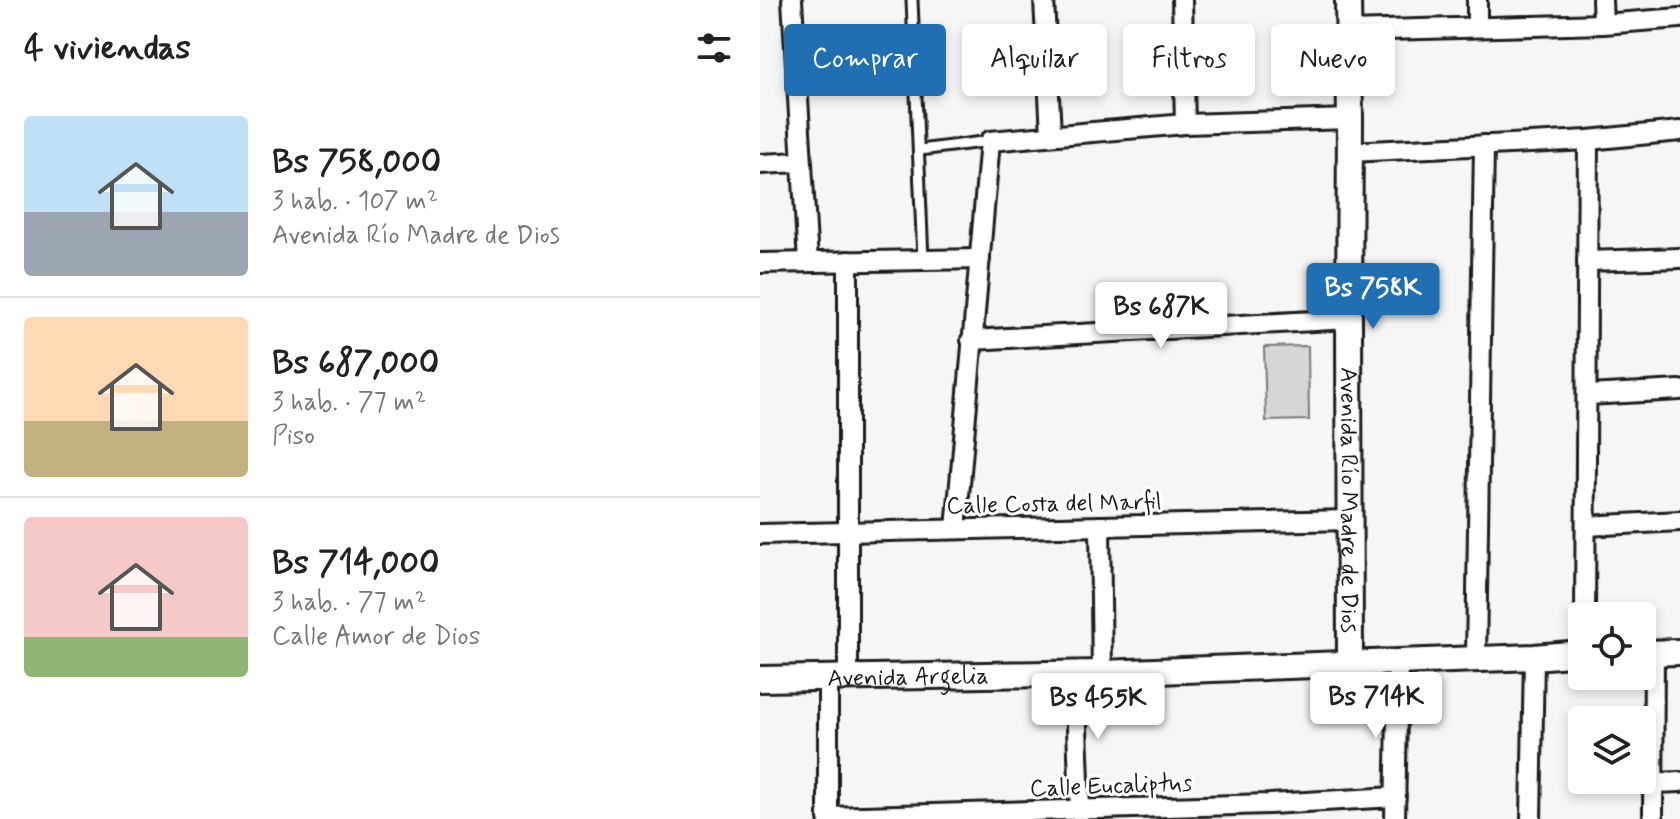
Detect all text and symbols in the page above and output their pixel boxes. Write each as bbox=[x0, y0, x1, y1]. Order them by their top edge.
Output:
chip: Comprar bbox=[784, 24, 946, 96]
chip: Alquilar bbox=[962, 24, 1107, 96]
chip: Filtros bbox=[1123, 24, 1255, 96]
chip: Nuevo bbox=[1271, 24, 1395, 96]
text: 4 viviendas bbox=[24, 26, 191, 71]
icon: filters bbox=[692, 26, 736, 70]
text: Bs 758,000 bbox=[272, 140, 441, 185]
icon: home bbox=[88, 148, 184, 244]
text: 3 hab. · 107 m² bbox=[272, 185, 438, 219]
text: Avenida Río Madre de Dios bbox=[272, 219, 560, 253]
pin: Bs 758K bbox=[1299, 263, 1447, 331]
text: Bs 758K bbox=[1324, 272, 1422, 306]
pin: Bs 687K bbox=[1087, 282, 1235, 350]
text: Bs 687K bbox=[1113, 291, 1209, 325]
text: Bs 687,000 bbox=[272, 341, 439, 386]
icon: home bbox=[88, 349, 184, 445]
street label: Avenida Río Madre de Dios bbox=[1332, 367, 1364, 633]
text: 3 hab. · 77 m² bbox=[272, 386, 426, 420]
text: Piso bbox=[272, 420, 315, 454]
street label: Calle Costa del Marfil bbox=[946, 487, 1162, 522]
text: Bs 714,000 bbox=[272, 541, 439, 586]
icon: home bbox=[88, 549, 184, 645]
text: 3 hab. · 77 m² bbox=[272, 586, 426, 620]
map controls bbox=[1568, 602, 1656, 794]
button: locate bbox=[1568, 602, 1656, 690]
text: Calle Amor de Dios bbox=[272, 620, 480, 654]
street label: Avenida Argelia bbox=[827, 661, 989, 696]
pin: Bs 714K bbox=[1302, 672, 1450, 740]
pin: Bs 455K bbox=[1024, 673, 1172, 741]
text: Bs 714K bbox=[1328, 681, 1424, 715]
text: Bs 455K bbox=[1050, 682, 1146, 716]
button: layers bbox=[1568, 706, 1656, 794]
street label: Calle Eucaliptus bbox=[1029, 768, 1193, 805]

